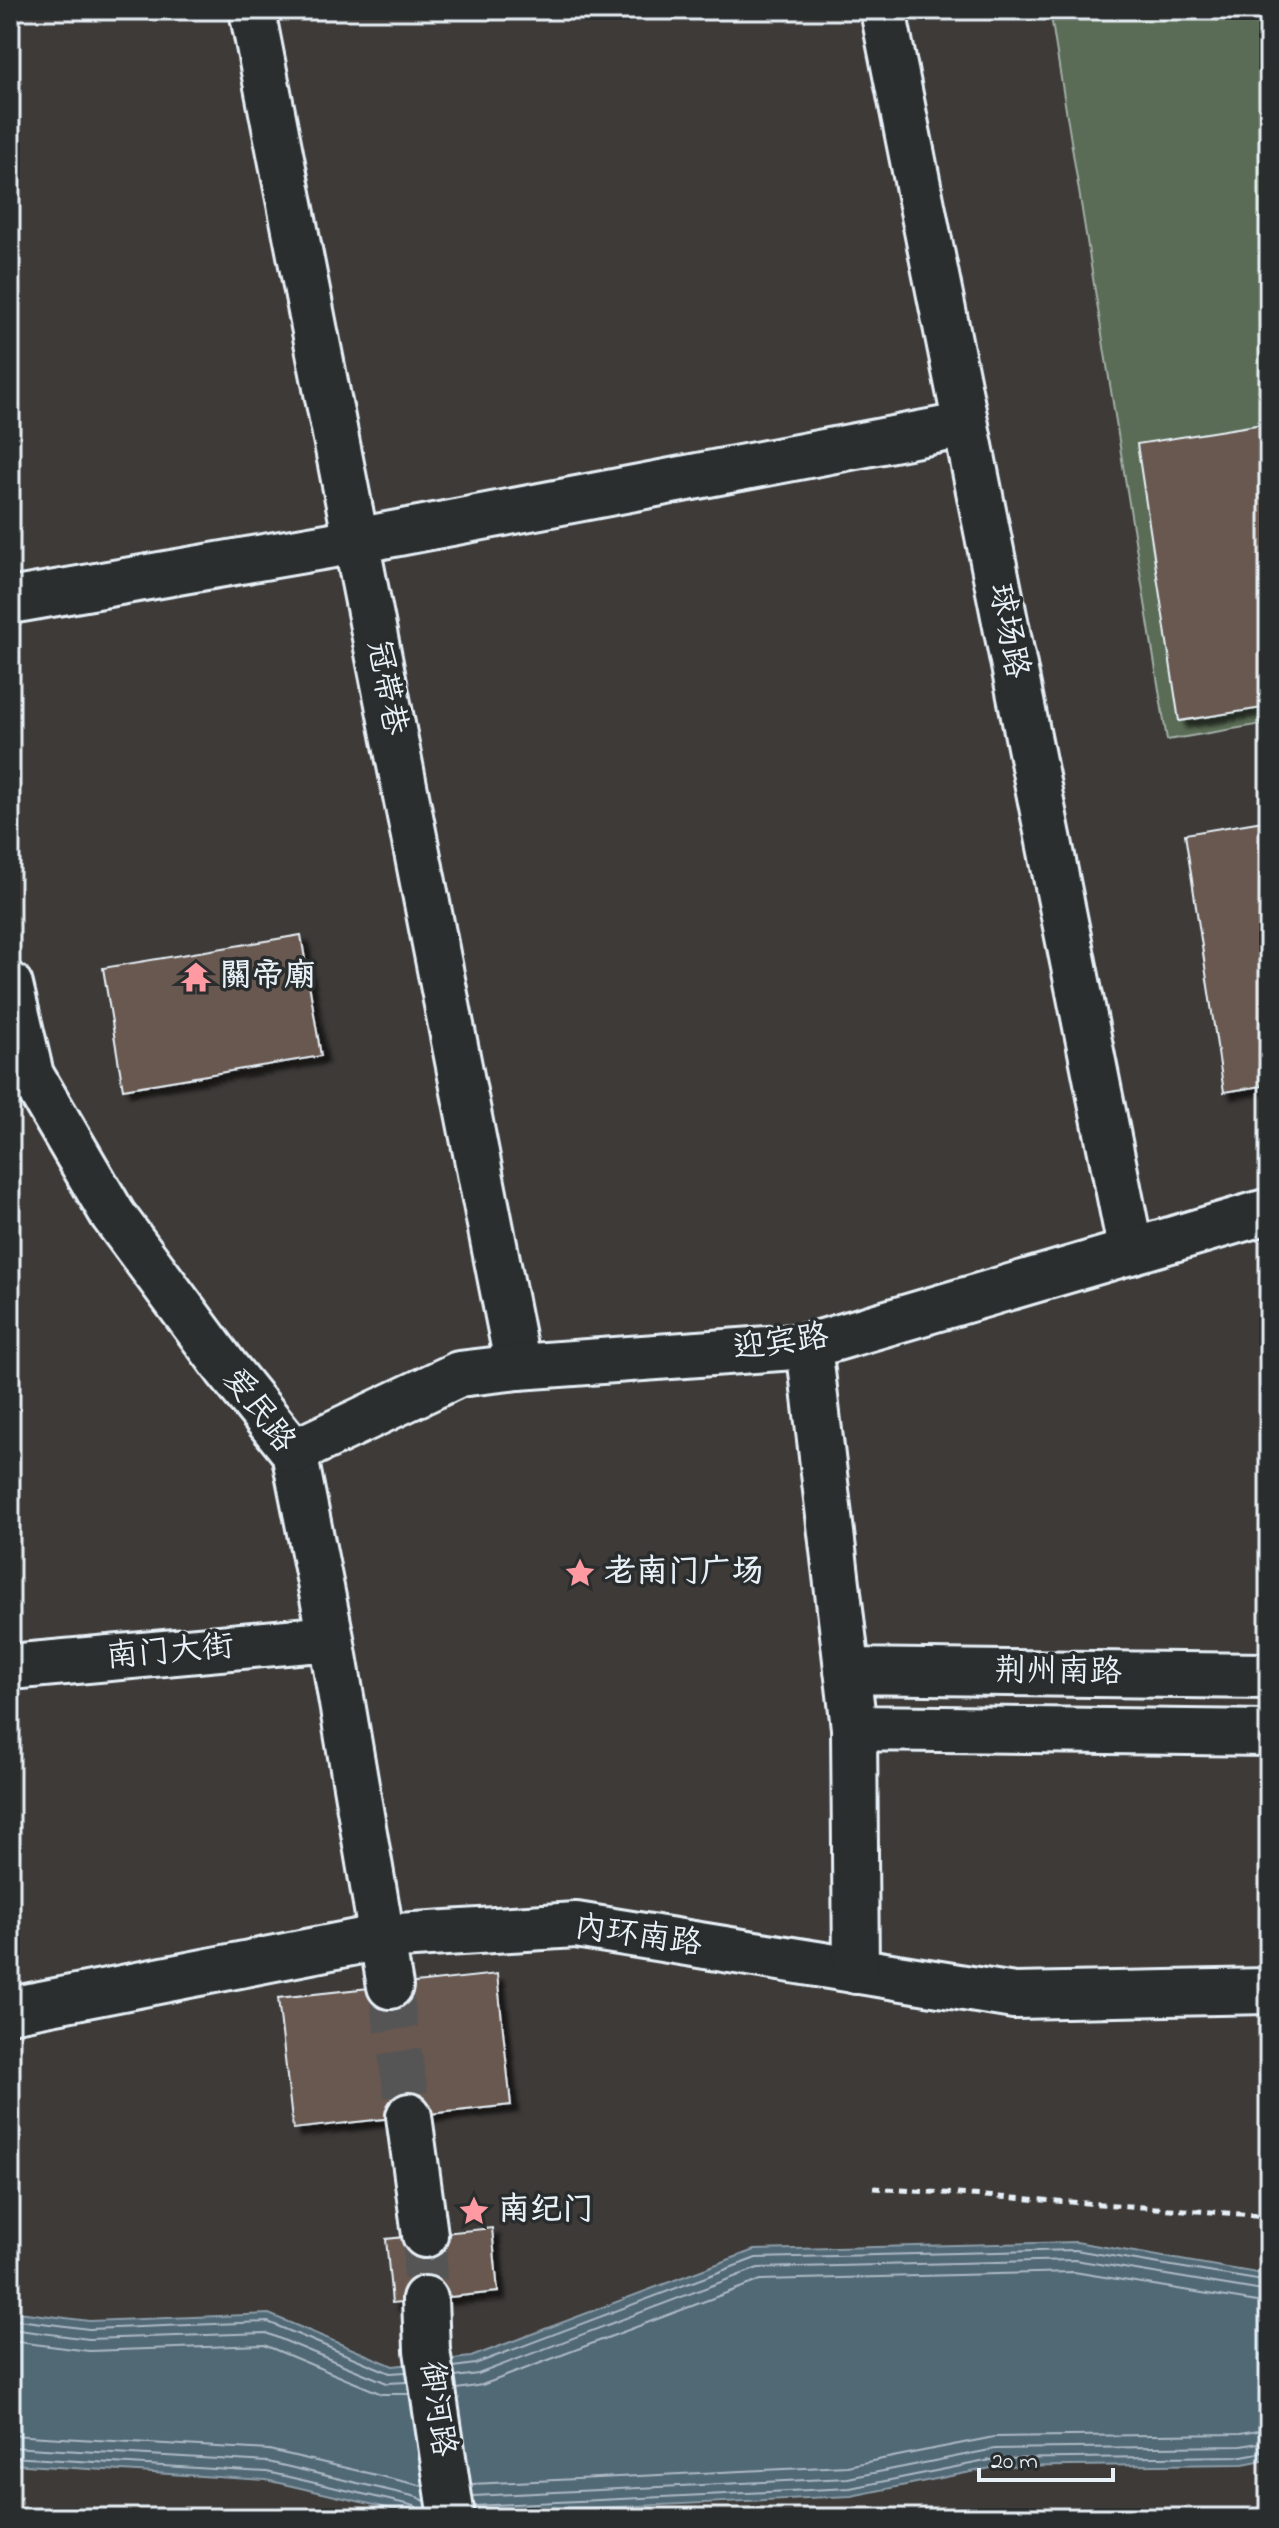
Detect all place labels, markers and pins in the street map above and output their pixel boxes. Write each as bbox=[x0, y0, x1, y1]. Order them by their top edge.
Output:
place label: 關帝廟 bbox=[220, 954, 316, 1001]
temple icon: 關帝廟 bbox=[179, 960, 213, 994]
place label: 老南门广场 bbox=[604, 1550, 764, 1597]
place icon: 老南门广场 bbox=[563, 1556, 597, 1590]
place label: 南纪门 bbox=[498, 2188, 594, 2235]
place icon: 南纪门 bbox=[457, 2194, 491, 2228]

